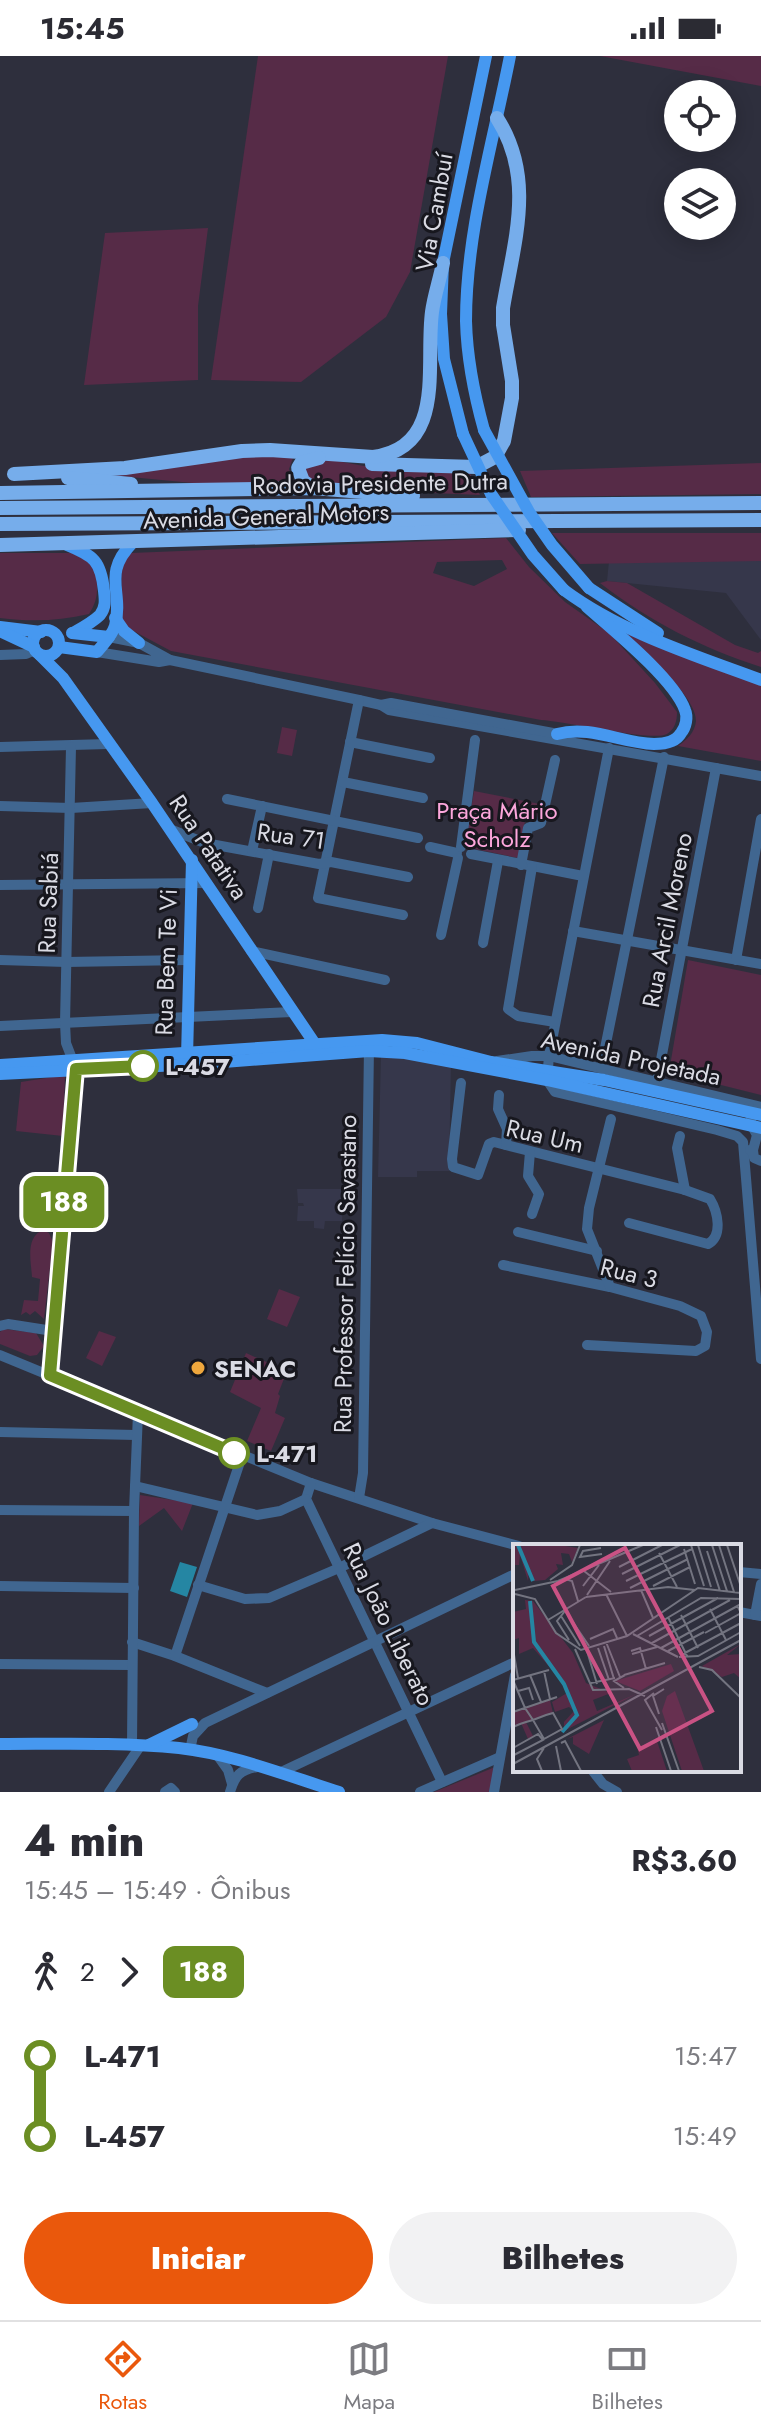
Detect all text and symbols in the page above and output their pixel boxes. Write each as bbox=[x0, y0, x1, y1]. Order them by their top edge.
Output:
text: 15:45 bbox=[40, 7, 125, 50]
map controls bbox=[664, 80, 736, 240]
button: locate bbox=[664, 80, 736, 152]
street label: Via Cambuí bbox=[406, 149, 462, 274]
button: layers bbox=[664, 168, 736, 240]
street label: Rodovia Presidente Dutra bbox=[252, 463, 508, 503]
street label: Avenida General Motors bbox=[142, 494, 390, 538]
street label: Rua Patativa bbox=[161, 787, 257, 907]
park label: Praça Mário Scholz bbox=[436, 793, 558, 856]
street label: Rua 71 bbox=[255, 814, 327, 858]
street label: Rua Arcil Moreno bbox=[633, 830, 701, 1010]
street label: Rua Sabiá bbox=[29, 852, 67, 954]
street label: Rua Bem Te Vi bbox=[146, 888, 186, 1036]
street label: Avenida Projetada bbox=[538, 1022, 724, 1094]
place label: L-457 bbox=[165, 1049, 230, 1084]
marker: L-457 bbox=[128, 1051, 158, 1081]
street label: Rua Um bbox=[503, 1110, 587, 1162]
street label: Rua Professor Felício Savastano bbox=[325, 1115, 365, 1433]
line badge: 188 bbox=[18, 1176, 110, 1228]
text: 188 bbox=[39, 1181, 89, 1222]
street label: Rua 3 bbox=[597, 1249, 661, 1297]
place label: SENAC bbox=[214, 1351, 296, 1386]
marker: SENAC bbox=[189, 1359, 207, 1377]
place label: L-471 bbox=[256, 1436, 317, 1471]
marker: L-471 bbox=[219, 1438, 249, 1468]
street label: Rua João Liberato bbox=[334, 1537, 444, 1711]
inset map bbox=[513, 1544, 741, 1772]
text: 4 min bbox=[24, 1809, 144, 1873]
text: R$3.60 bbox=[631, 1839, 737, 1882]
text: 15:45 – 15:49 · Ônibus bbox=[24, 1871, 290, 1909]
icon: walk bbox=[24, 1950, 68, 1994]
icon: forward bbox=[107, 1950, 151, 1994]
text: 188 bbox=[179, 1951, 228, 1992]
text: 2 bbox=[80, 1953, 95, 1991]
text: L-471 bbox=[84, 2035, 161, 2078]
text: 15:47 bbox=[674, 2037, 737, 2075]
text: L-457 bbox=[84, 2115, 165, 2158]
text: 15:49 bbox=[673, 2117, 737, 2155]
button: Iniciar bbox=[24, 2212, 373, 2304]
button: Bilhetes bbox=[389, 2212, 737, 2304]
tab: Rotas bbox=[98, 2337, 147, 2417]
tab: Mapa bbox=[344, 2337, 395, 2417]
tab: Bilhetes bbox=[591, 2337, 663, 2417]

